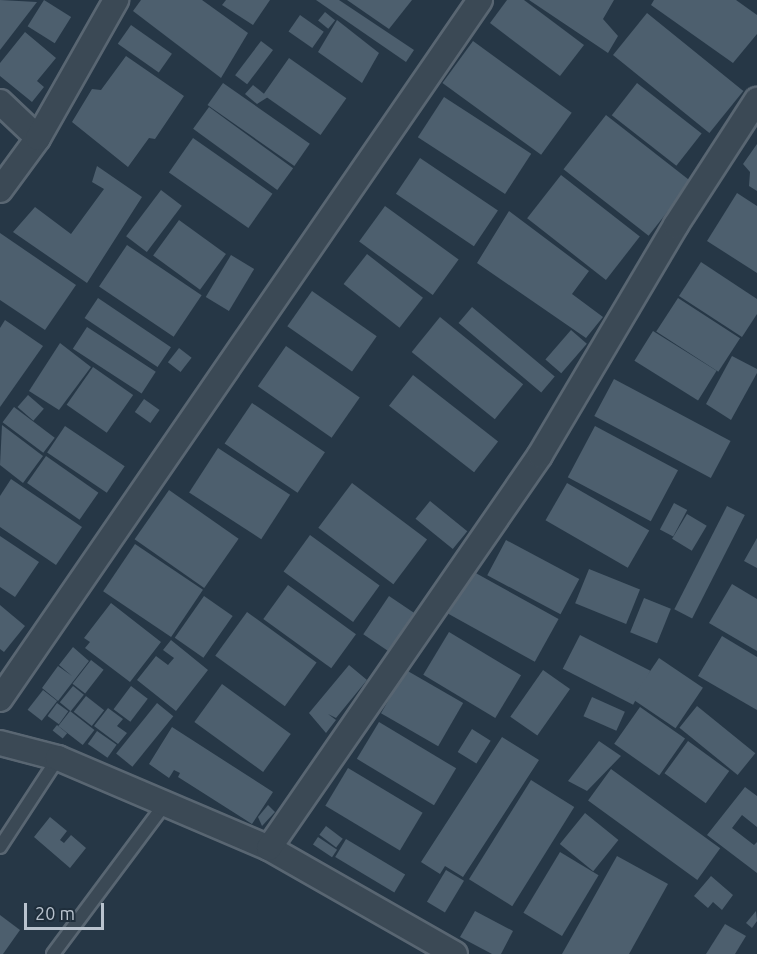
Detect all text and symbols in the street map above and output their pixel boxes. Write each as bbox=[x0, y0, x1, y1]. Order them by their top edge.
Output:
scale bar bbox=[27, 891, 106, 929]
text: 20 m bbox=[35, 903, 75, 923]

